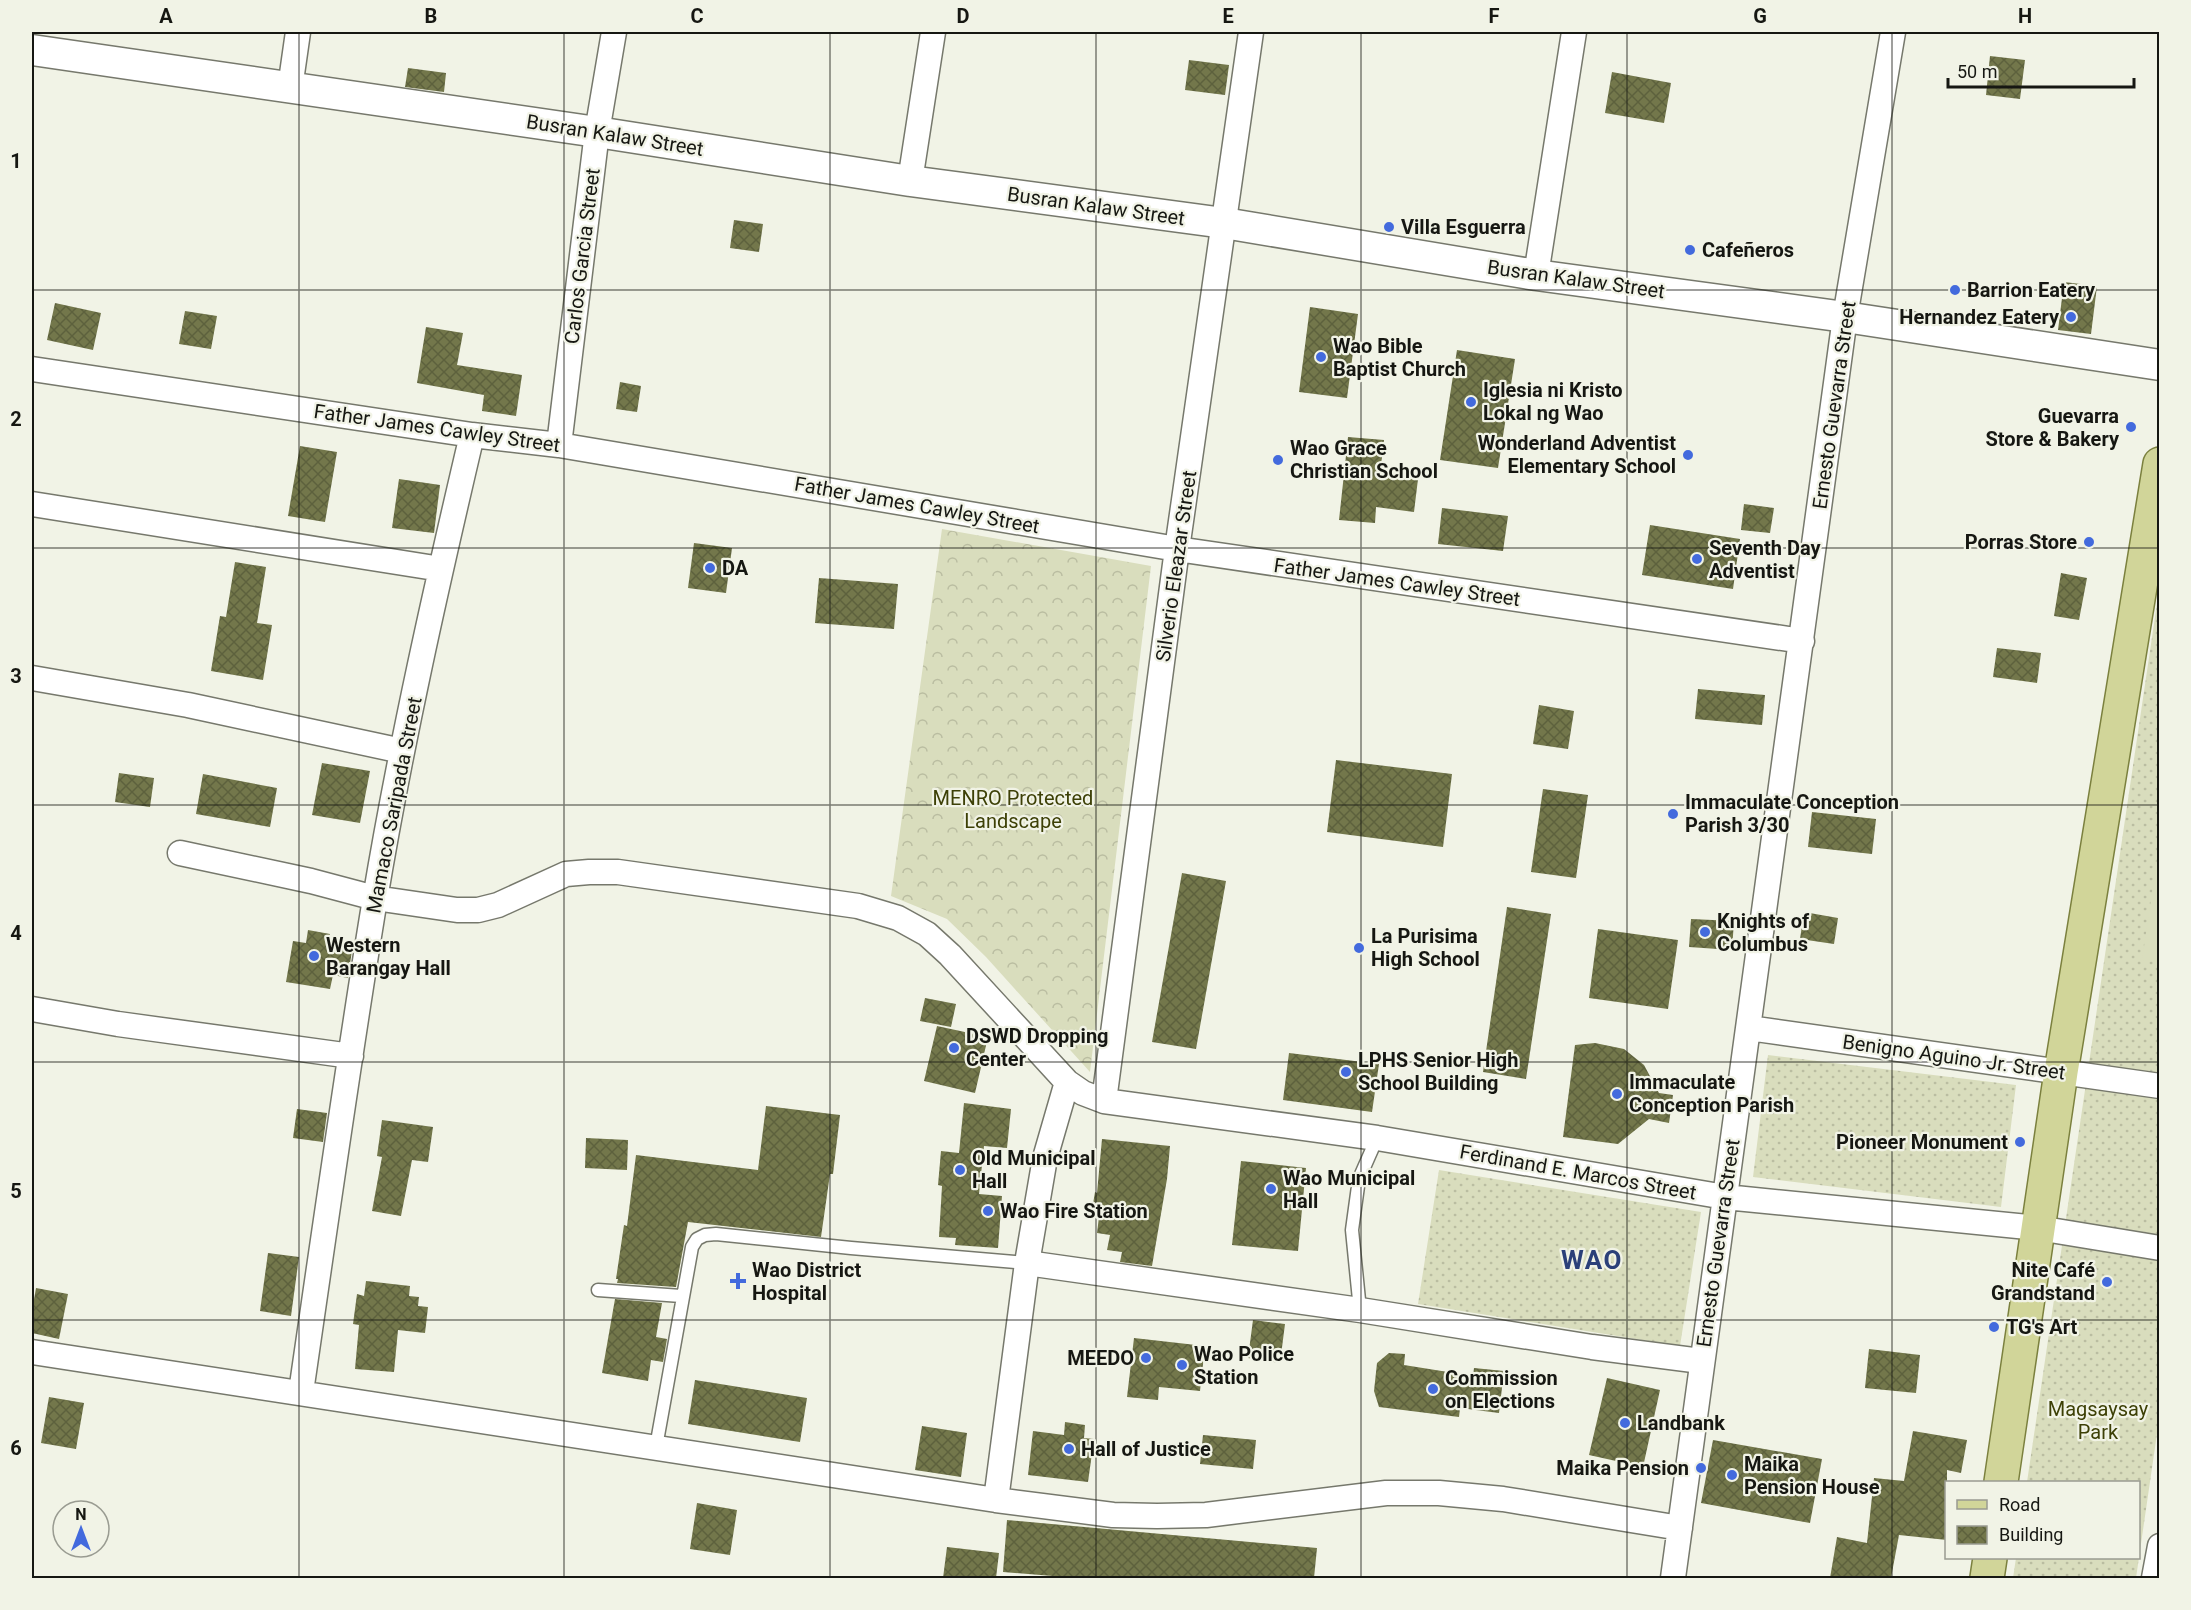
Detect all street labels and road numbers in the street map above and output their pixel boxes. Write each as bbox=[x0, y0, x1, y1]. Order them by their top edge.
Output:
street label: Busran Kalaw Street bbox=[525, 109, 705, 161]
street label: Carlos Garcia Street bbox=[559, 167, 605, 345]
street label: Busran Kalaw Street bbox=[1006, 182, 1186, 230]
street label: Busran Kalaw Street bbox=[1486, 255, 1666, 303]
street label: Ernesto Guevarra Street bbox=[1807, 299, 1861, 511]
street label: Father James Cawley Street bbox=[312, 399, 562, 457]
street label: Silverio Eleazar Street bbox=[1151, 469, 1201, 663]
street label: Father James Cawley Street bbox=[793, 472, 1041, 538]
street label: Father James Cawley Street bbox=[1272, 553, 1522, 611]
street label: Mamaco Saripada Street bbox=[361, 695, 427, 915]
street label: Benigno Aguino Jr. Street bbox=[1841, 1029, 2067, 1085]
street label: Ernesto Guevarra Street bbox=[1691, 1137, 1745, 1349]
street label: Ferdinand E. Marcos Street bbox=[1458, 1139, 1698, 1205]

